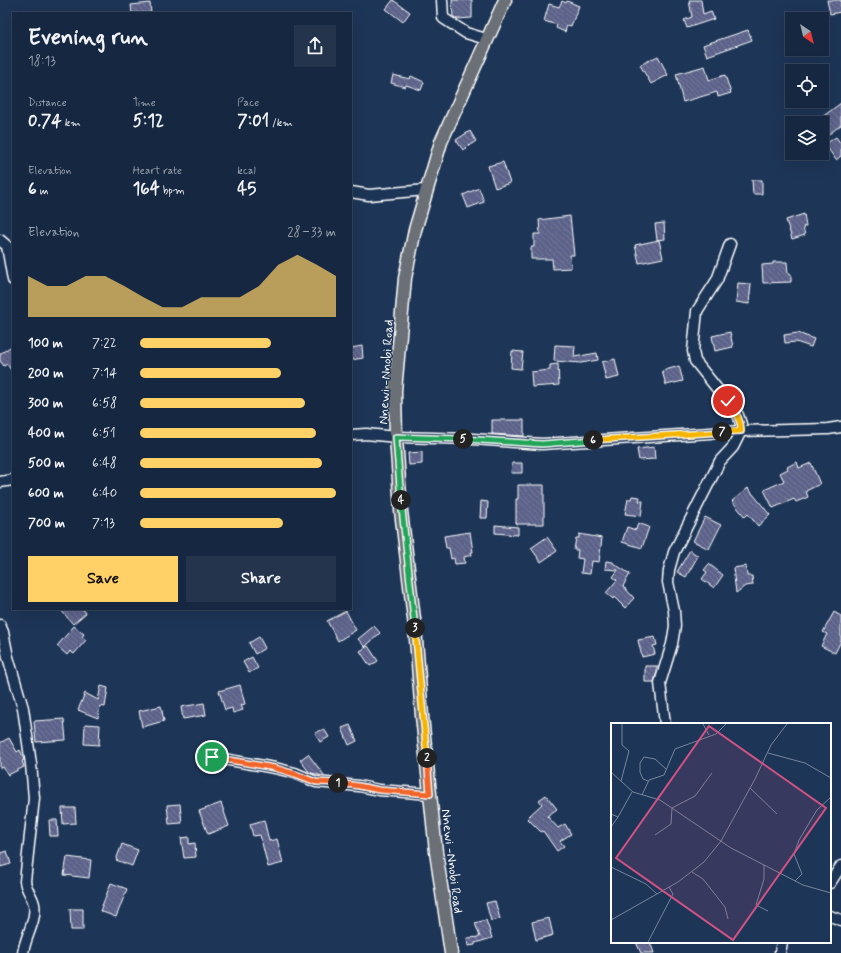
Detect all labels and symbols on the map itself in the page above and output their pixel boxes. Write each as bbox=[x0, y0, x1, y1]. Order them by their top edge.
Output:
north arrow bbox=[785, 12, 829, 56]
street label: Nnewi -Nnobi Road bbox=[375, 319, 398, 425]
pin bbox=[711, 384, 745, 418]
pin: 7 bbox=[712, 422, 732, 442]
pin: 5 bbox=[453, 429, 473, 449]
pin: 6 bbox=[583, 430, 603, 450]
pin: 4 bbox=[391, 490, 411, 510]
pin: 3 bbox=[405, 618, 425, 638]
inset map bbox=[611, 723, 831, 943]
pin bbox=[195, 740, 229, 774]
pin: 2 bbox=[417, 748, 437, 768]
pin: 1 bbox=[328, 773, 348, 793]
street label: Nnewi -Nnobi Road bbox=[437, 808, 466, 914]

